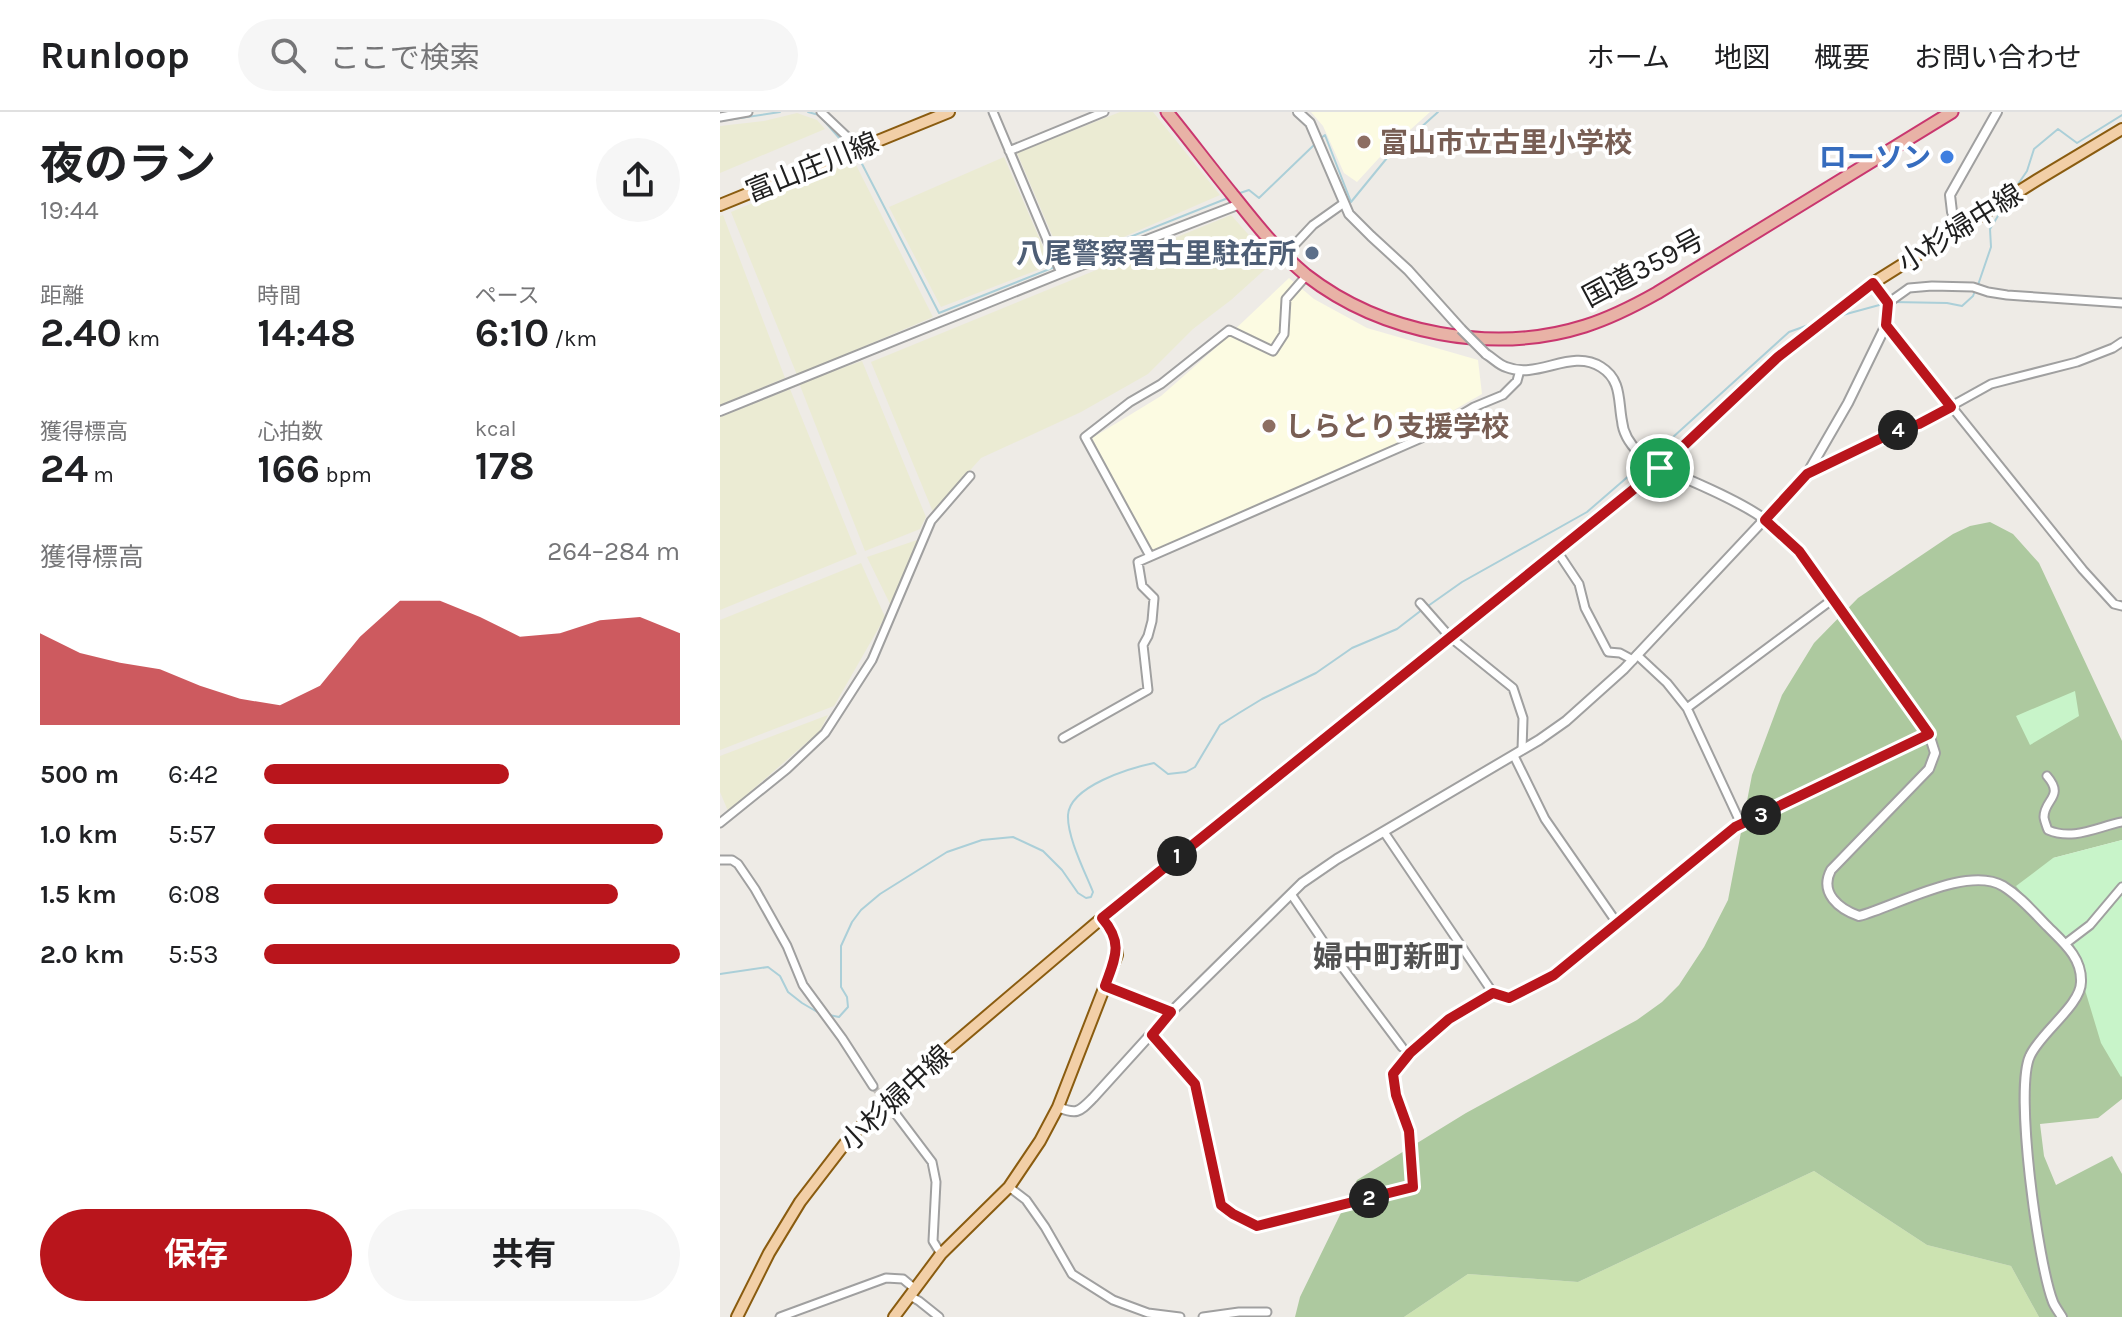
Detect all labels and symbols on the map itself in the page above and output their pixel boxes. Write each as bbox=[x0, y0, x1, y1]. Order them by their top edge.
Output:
street label: 富山庄川線 bbox=[741, 125, 883, 209]
place label: 富山市立古里小学校 bbox=[1380, 126, 1632, 159]
marker: 富山市立古里小学校 bbox=[1355, 133, 1373, 151]
place label: ローソン bbox=[1819, 141, 1931, 174]
marker: ローソン bbox=[1938, 148, 1956, 166]
street label: 小杉婦中線 bbox=[1892, 177, 2028, 279]
street label: 国道359号 bbox=[1577, 222, 1709, 314]
place label: 八尾警察署古里駐在所 bbox=[1016, 237, 1296, 270]
marker: 八尾警察署古里駐在所 bbox=[1303, 244, 1321, 262]
place label: しらとり支援学校 bbox=[1285, 410, 1509, 443]
pin: 4 bbox=[1878, 410, 1918, 450]
marker: しらとり支援学校 bbox=[1260, 417, 1278, 435]
pin bbox=[1626, 434, 1694, 502]
pin: 3 bbox=[1741, 795, 1781, 835]
pin: 1 bbox=[1157, 836, 1197, 876]
district label: 婦中町新町 bbox=[1313, 939, 1463, 975]
street label: 小杉婦中線 bbox=[834, 1038, 958, 1158]
pin: 2 bbox=[1349, 1178, 1389, 1218]

